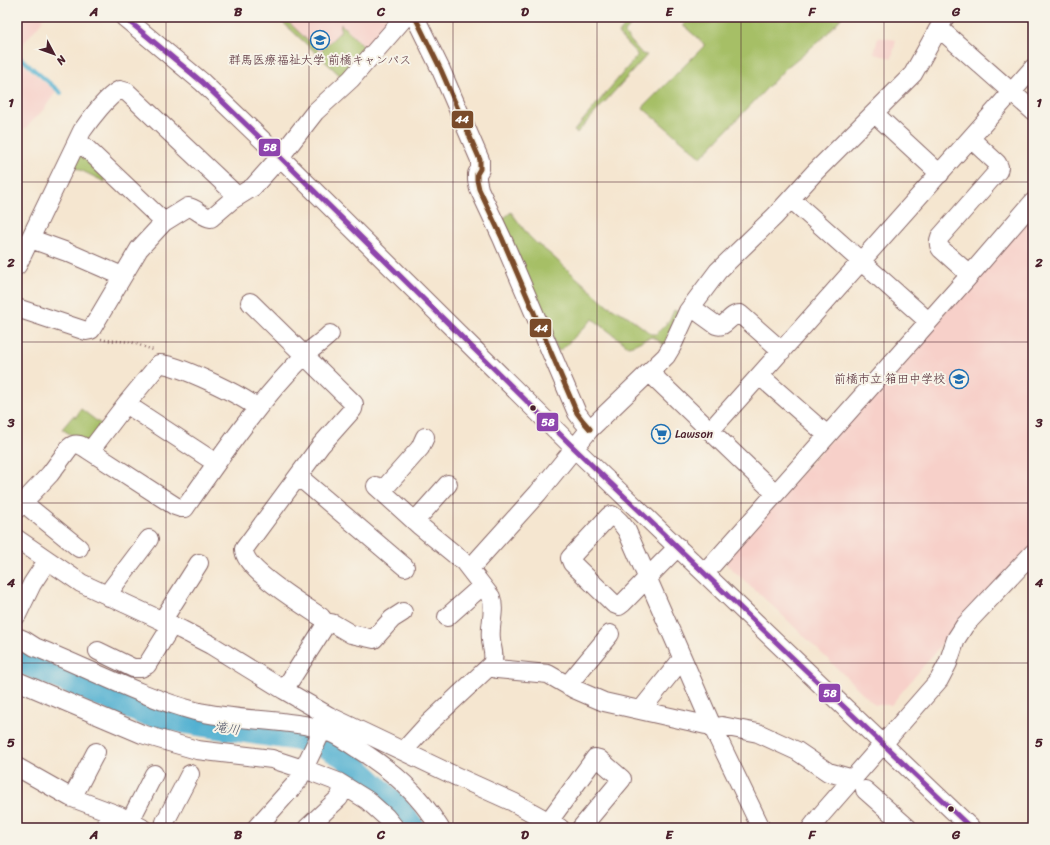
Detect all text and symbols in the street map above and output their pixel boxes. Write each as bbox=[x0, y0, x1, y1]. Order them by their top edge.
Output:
text: A bbox=[89, 0, 98, 23]
text: B bbox=[234, 0, 243, 23]
text: C bbox=[376, 0, 386, 23]
text: D bbox=[521, 0, 529, 23]
text: E bbox=[665, 0, 674, 23]
text: F bbox=[807, 0, 816, 23]
text: G bbox=[951, 0, 961, 23]
school or university icon: 群馬医療福祉大学 前橋キャンパス bbox=[309, 29, 331, 51]
north arrow bbox=[34, 34, 74, 74]
place label: 群馬医療福祉大学 前橋キャンパス bbox=[229, 49, 411, 71]
text: N bbox=[51, 50, 71, 70]
text: 1 bbox=[8, 91, 14, 114]
text: 1 bbox=[1036, 91, 1042, 114]
line badge: 44 bbox=[451, 110, 474, 129]
text: 44 bbox=[454, 110, 469, 129]
line badge: 58 bbox=[258, 138, 281, 157]
text: 58 bbox=[263, 138, 277, 157]
text: 2 bbox=[6, 251, 15, 274]
text: 2 bbox=[1034, 251, 1043, 274]
line badge: 44 bbox=[529, 318, 552, 338]
text: 44 bbox=[533, 319, 548, 338]
place label: 前橋市立 箱田中学校 bbox=[834, 368, 945, 390]
school or university icon: 前橋市立 箱田中学校 bbox=[948, 368, 970, 390]
unlabelled marker bbox=[528, 403, 538, 413]
text: 3 bbox=[6, 411, 15, 434]
text: 3 bbox=[1034, 411, 1043, 434]
line badge: 58 bbox=[536, 412, 559, 432]
text: 58 bbox=[541, 413, 555, 432]
supermarket icon: Lawson bbox=[650, 423, 672, 445]
place label: Lawson bbox=[675, 423, 713, 445]
text: 4 bbox=[6, 571, 16, 594]
text: 4 bbox=[1034, 571, 1044, 594]
line badge: 58 bbox=[818, 683, 841, 703]
text: 58 bbox=[823, 684, 837, 703]
water label: 滝川 bbox=[212, 715, 242, 741]
text: 5 bbox=[7, 731, 15, 754]
text: 5 bbox=[1035, 731, 1043, 754]
unlabelled marker bbox=[946, 804, 956, 814]
text: A bbox=[89, 823, 98, 845]
text: B bbox=[234, 823, 243, 845]
text: C bbox=[376, 823, 386, 845]
text: D bbox=[521, 823, 529, 845]
text: E bbox=[665, 823, 674, 845]
text: F bbox=[807, 823, 816, 845]
text: G bbox=[951, 823, 961, 845]

